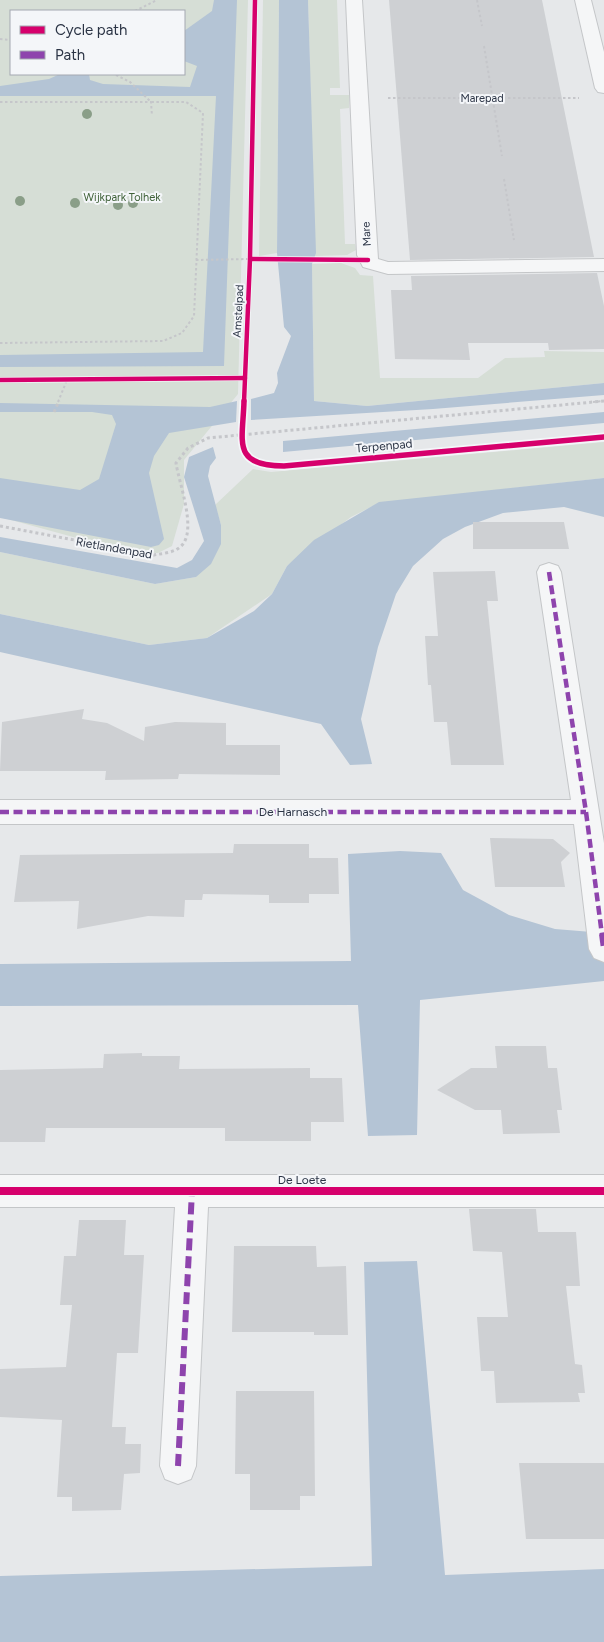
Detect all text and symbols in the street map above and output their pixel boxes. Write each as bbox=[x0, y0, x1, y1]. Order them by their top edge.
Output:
legend bbox=[10, 10, 185, 75]
text: Cycle path bbox=[55, 21, 127, 39]
text: Path bbox=[55, 46, 85, 64]
street label: Marepad bbox=[460, 92, 504, 105]
park label: Wijkpark Tolhek bbox=[84, 191, 161, 204]
street label: Mare bbox=[359, 221, 374, 247]
street label: Amstelpad bbox=[231, 284, 246, 338]
street label: Terpenpad bbox=[355, 437, 413, 455]
street label: Rietlandenpad bbox=[75, 534, 153, 562]
street label: De Harnasch bbox=[259, 805, 328, 819]
street label: De Loete bbox=[278, 1173, 327, 1187]

